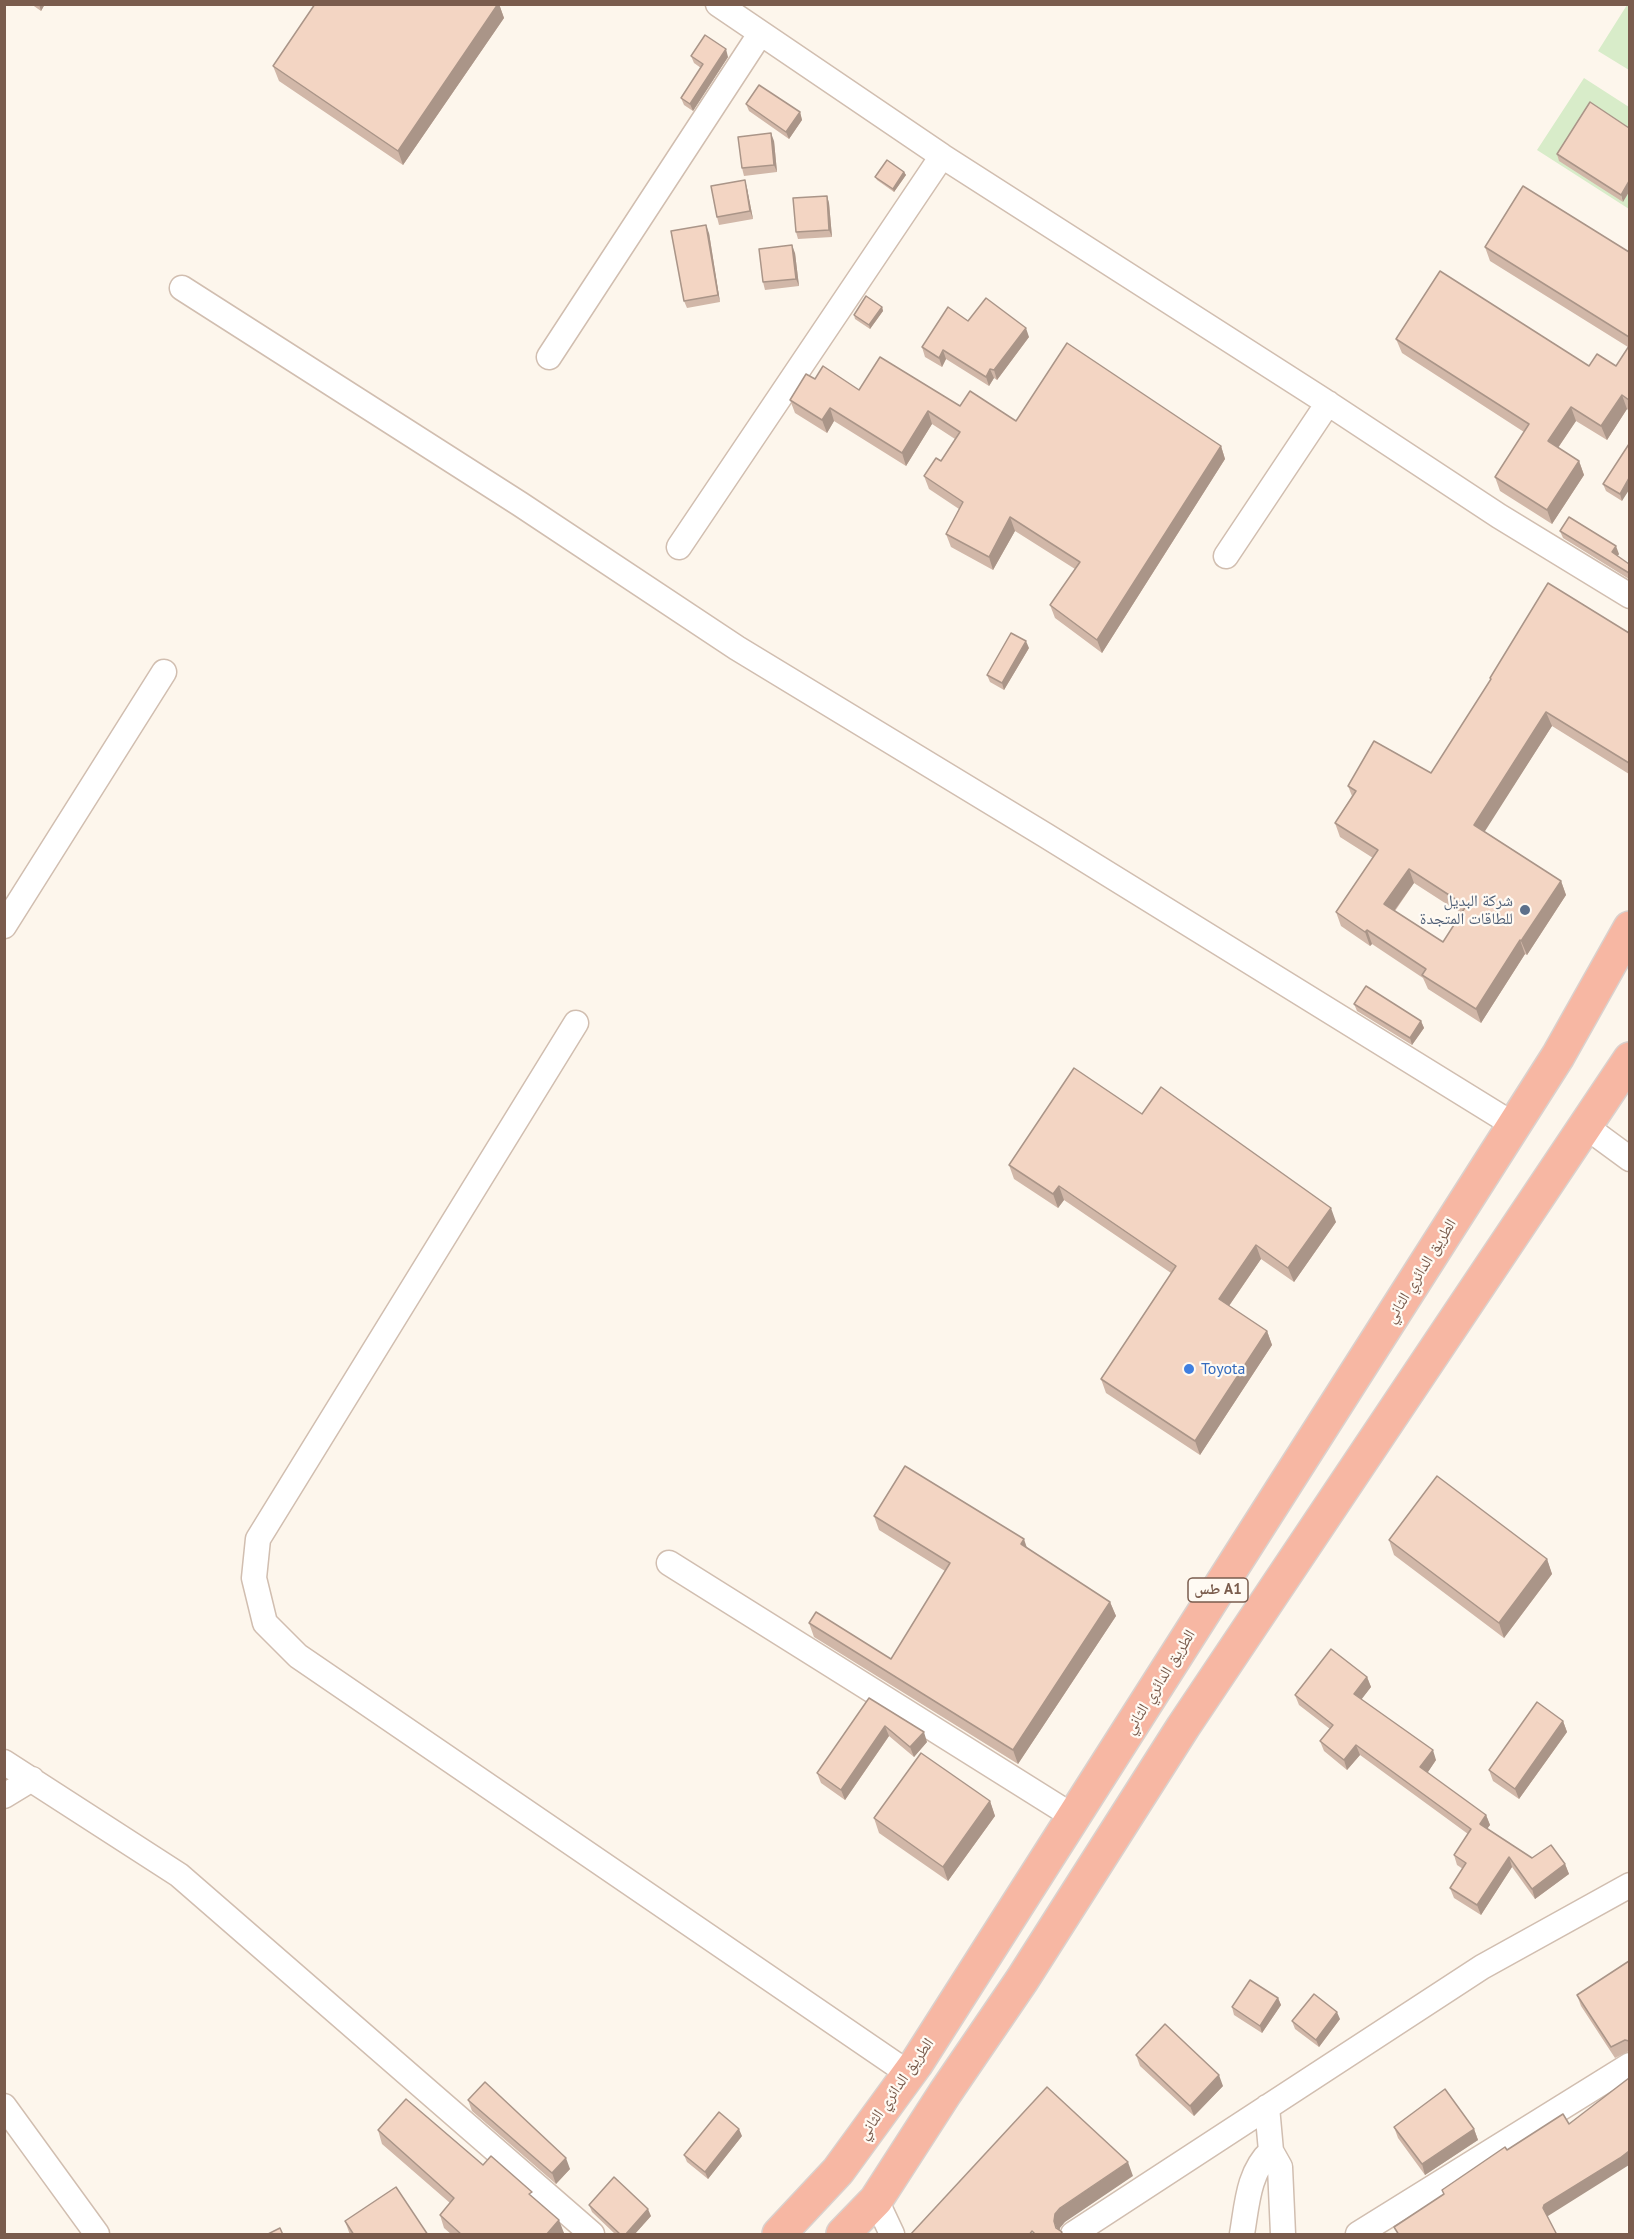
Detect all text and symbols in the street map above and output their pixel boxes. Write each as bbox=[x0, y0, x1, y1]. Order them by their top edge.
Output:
place label: شركة البديل للطاقات المتجدة bbox=[1420, 891, 1513, 929]
marker: شركة البديل للطاقات المتجدة bbox=[1518, 903, 1532, 917]
street label: الطريق الدائري الثاني bbox=[1381, 1215, 1461, 1327]
place label: Toyota bbox=[1201, 1359, 1245, 1379]
marker: Toyota bbox=[1182, 1362, 1196, 1376]
road number: طس A1 bbox=[1188, 1578, 1248, 1602]
street label: الطريق الدائري الثاني bbox=[1120, 1626, 1200, 1738]
street label: الطريق الدائري الثاني bbox=[854, 2034, 938, 2144]

